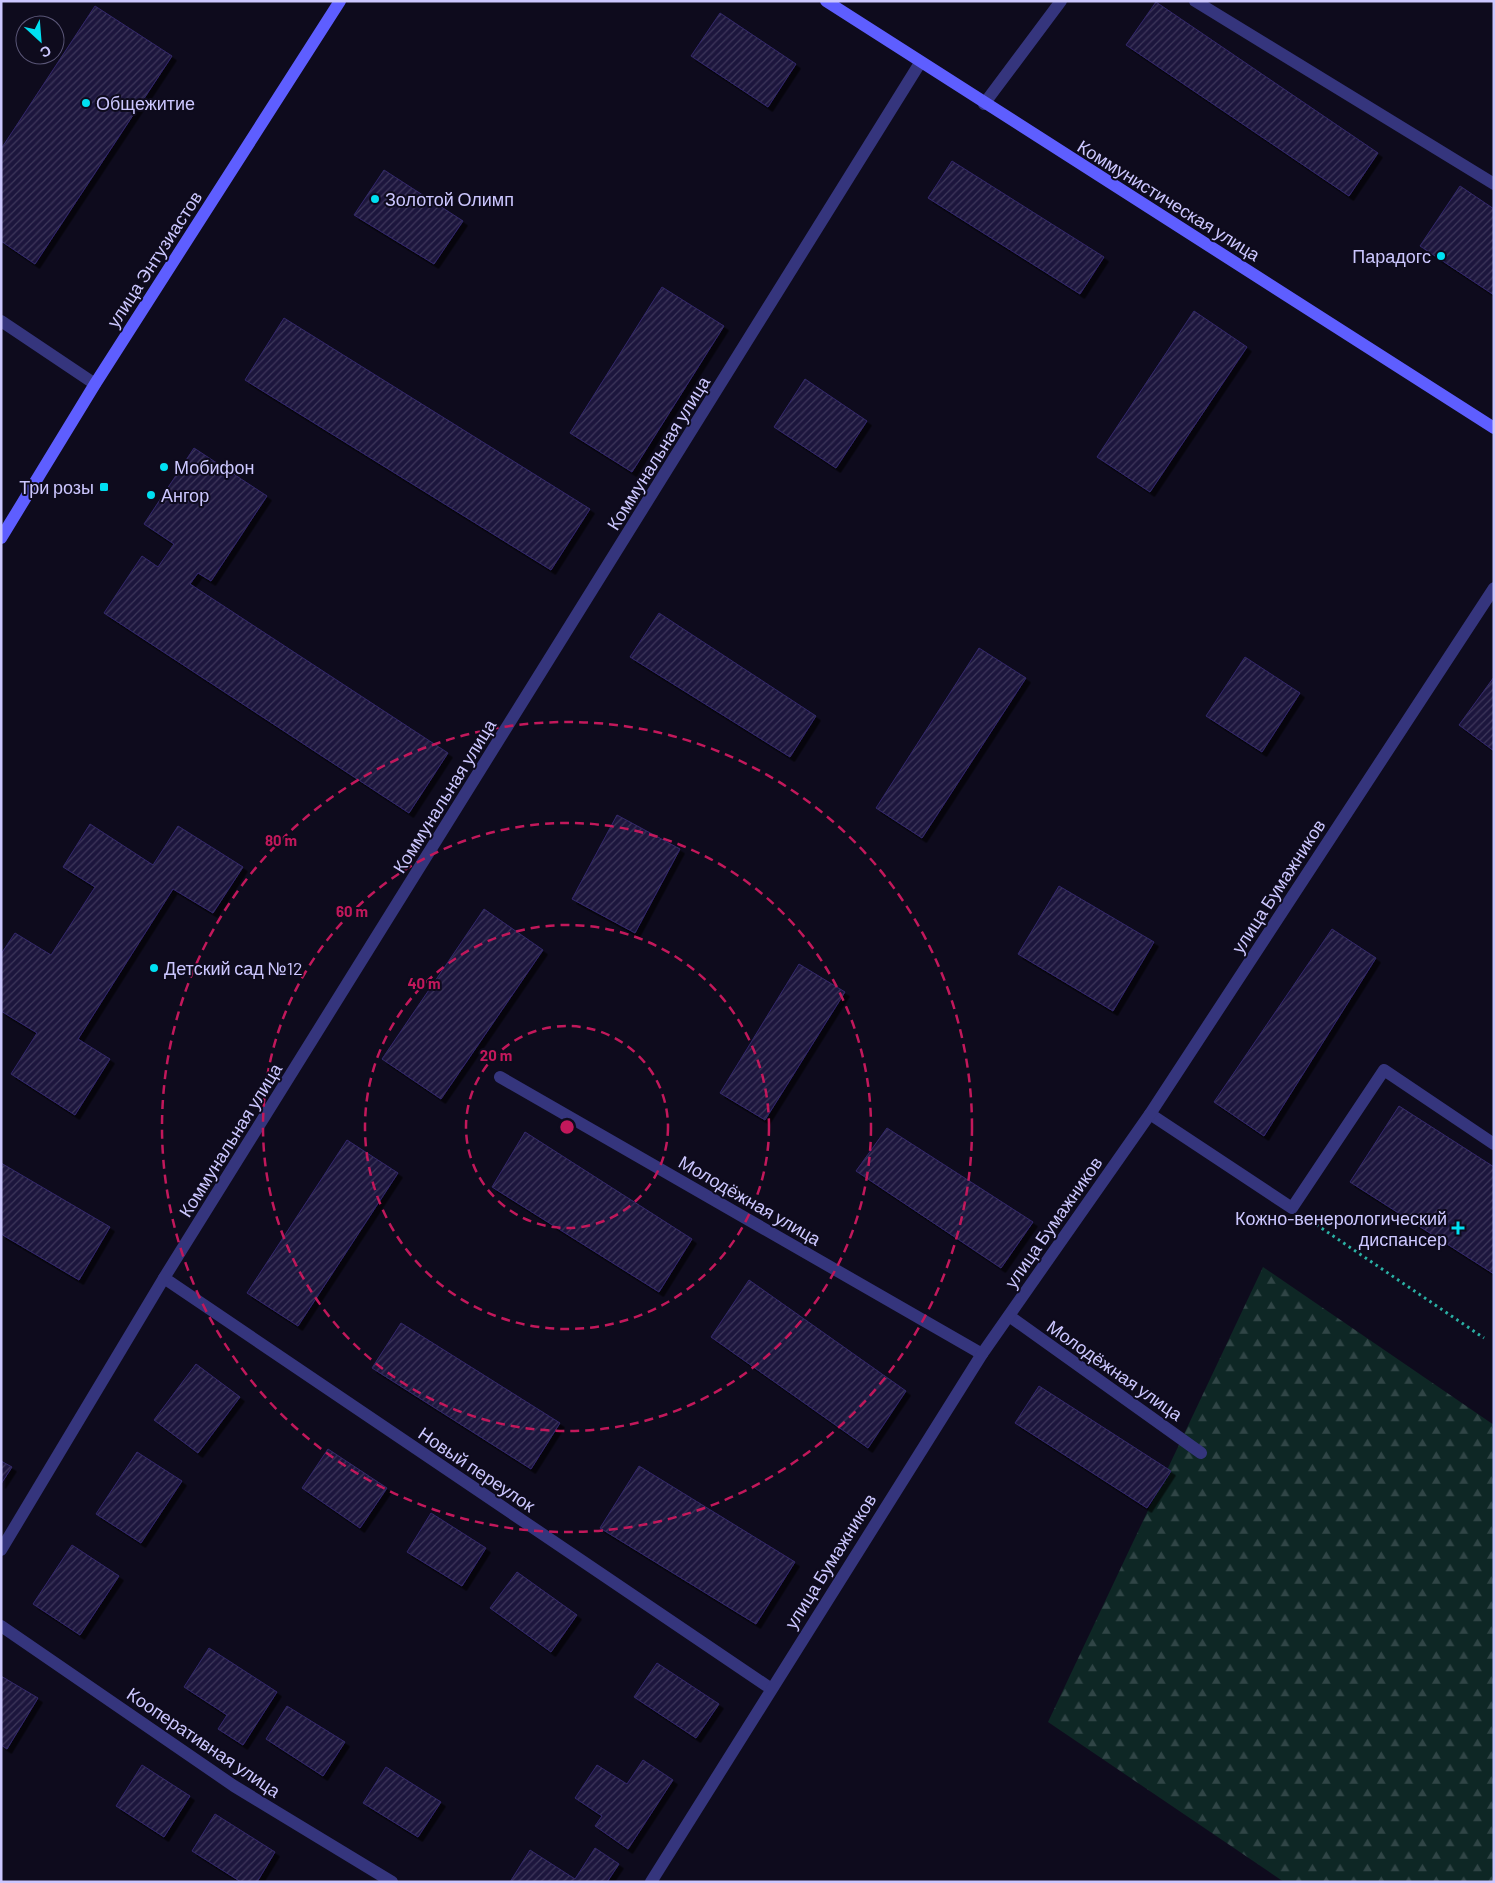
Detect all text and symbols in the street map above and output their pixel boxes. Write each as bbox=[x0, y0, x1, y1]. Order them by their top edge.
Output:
north arrow bbox=[15, 15, 65, 65]
text: С bbox=[38, 42, 54, 62]
place label: Общежитие bbox=[96, 92, 195, 114]
marker: Общежитие bbox=[80, 97, 92, 109]
street label: Коммунистическая улица bbox=[1074, 135, 1265, 266]
street label: улица Энтузиастов bbox=[102, 187, 206, 331]
place label: Золотой Олимп bbox=[385, 188, 514, 210]
marker: Золотой Олимп bbox=[369, 193, 381, 205]
place label: Парадогс bbox=[1352, 245, 1431, 267]
marker: Парадогс bbox=[1435, 250, 1447, 262]
street label: Коммунальная улица bbox=[602, 371, 715, 534]
place label: Мобифон bbox=[174, 456, 254, 478]
marker: Мобифон bbox=[158, 461, 170, 473]
place label: Три розы bbox=[19, 476, 94, 498]
marker: Три розы bbox=[98, 481, 110, 493]
place label: Ангор bbox=[161, 484, 209, 506]
marker: Ангор bbox=[145, 489, 157, 501]
street label: Коммунальная улица bbox=[388, 714, 501, 877]
street label: улица Бумажников bbox=[1226, 815, 1330, 957]
text: 80 m bbox=[265, 831, 297, 849]
text: 60 m bbox=[336, 902, 368, 920]
place label: Детский сад №12 bbox=[164, 957, 303, 979]
marker: Детский сад №12 bbox=[148, 962, 160, 974]
text: 40 m bbox=[407, 974, 441, 992]
text: 20 m bbox=[480, 1046, 512, 1064]
street label: Коммунальная улица bbox=[174, 1058, 287, 1221]
centre of rings bbox=[558, 1118, 576, 1136]
street label: Молодёжная улица bbox=[675, 1150, 826, 1250]
street label: улица Бумажников bbox=[999, 1152, 1107, 1292]
place label: Кожно-венерологический диспансер bbox=[1235, 1207, 1447, 1250]
marker: Кожно-венерологический диспансер bbox=[1451, 1221, 1465, 1235]
street label: Молодёжная улица bbox=[1043, 1315, 1188, 1426]
street label: Новый переулок bbox=[415, 1422, 540, 1516]
street label: улица Бумажников bbox=[780, 1489, 880, 1633]
street label: Кооперативная улица bbox=[123, 1682, 286, 1802]

